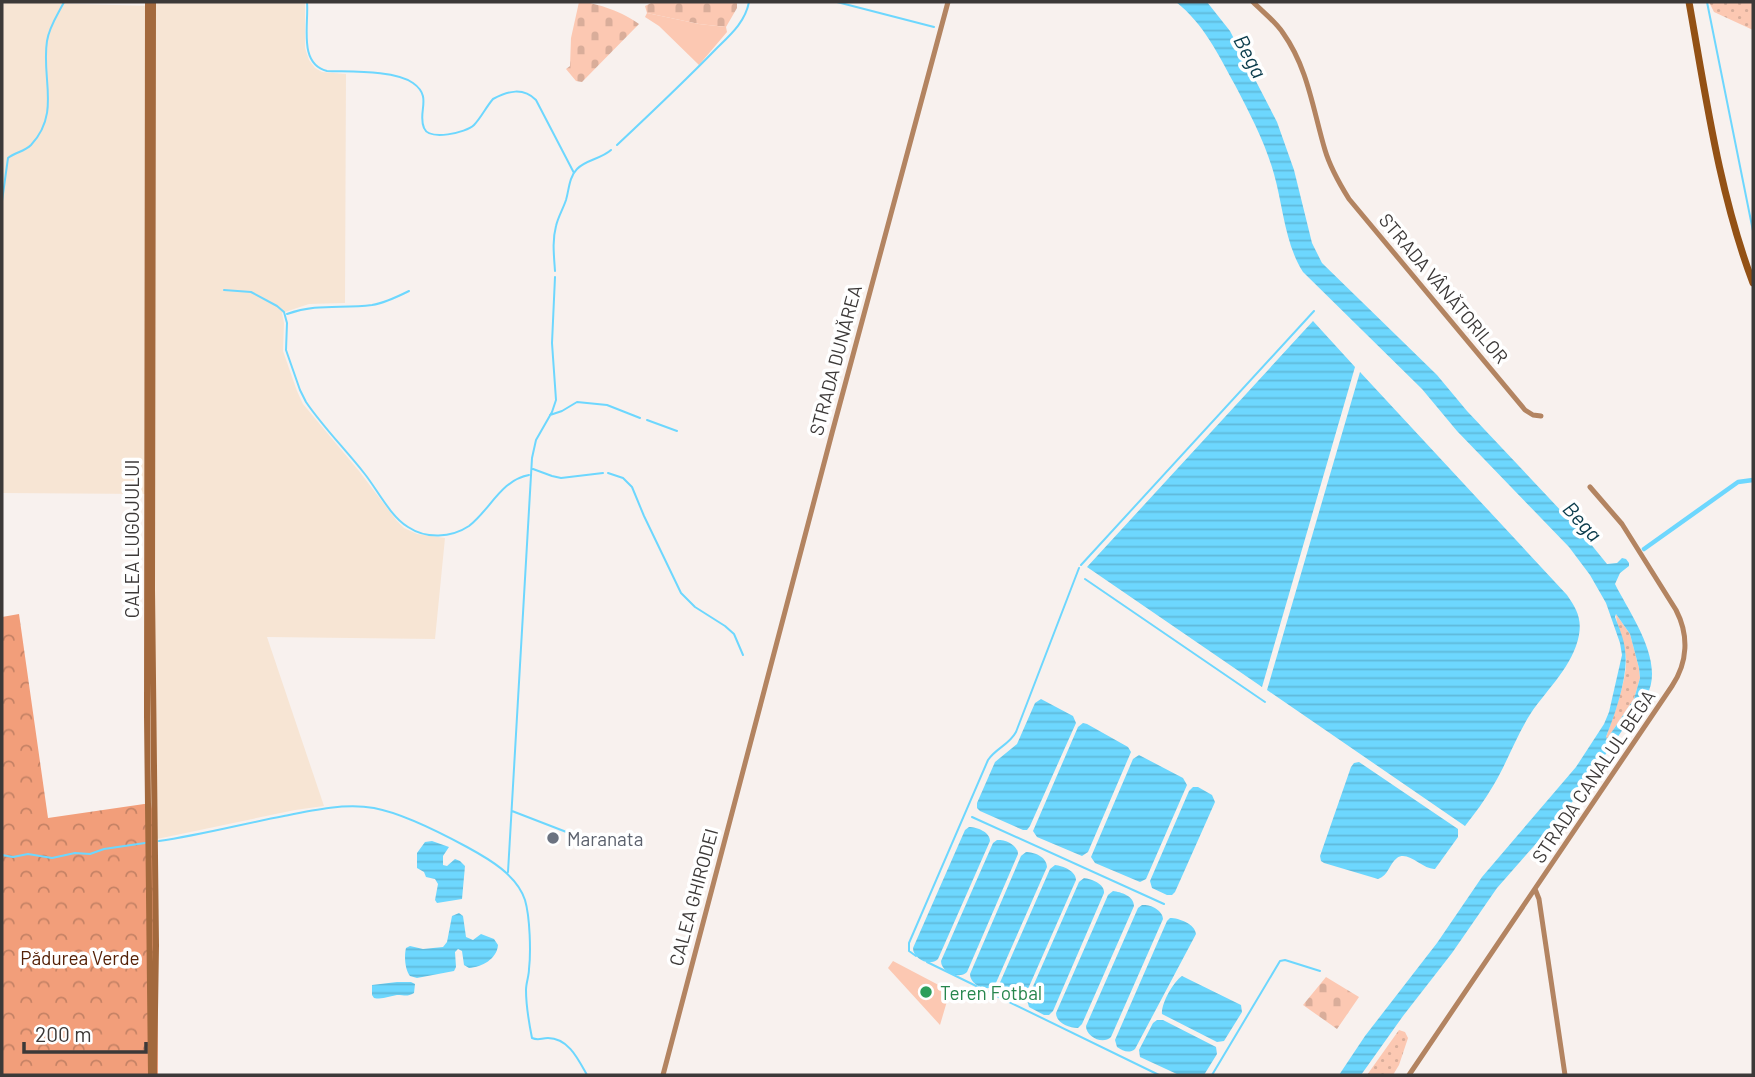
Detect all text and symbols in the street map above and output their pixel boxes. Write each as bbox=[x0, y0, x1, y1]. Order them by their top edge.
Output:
water label: Bega bbox=[1229, 30, 1273, 82]
street label: STRADA VÂNĂTORILOR bbox=[1375, 208, 1513, 368]
street label: STRADA DUNĂREA bbox=[804, 282, 866, 438]
street label: CALEA LUGOJULUI bbox=[120, 460, 143, 618]
water label: Bega bbox=[1558, 496, 1608, 546]
street label: STRADA CANALUL BEGA bbox=[1527, 685, 1659, 867]
street label: CALEA GHIRODEI bbox=[664, 826, 722, 968]
place label: Maranata bbox=[567, 827, 643, 850]
marker: Maranata bbox=[545, 830, 561, 846]
park label: Pădurea Verde bbox=[20, 946, 140, 969]
place label: Teren Fotbal bbox=[940, 981, 1042, 1004]
marker: Teren Fotbal bbox=[918, 984, 934, 1000]
scale bar bbox=[24, 1010, 147, 1054]
text: 200 m bbox=[35, 1021, 92, 1046]

